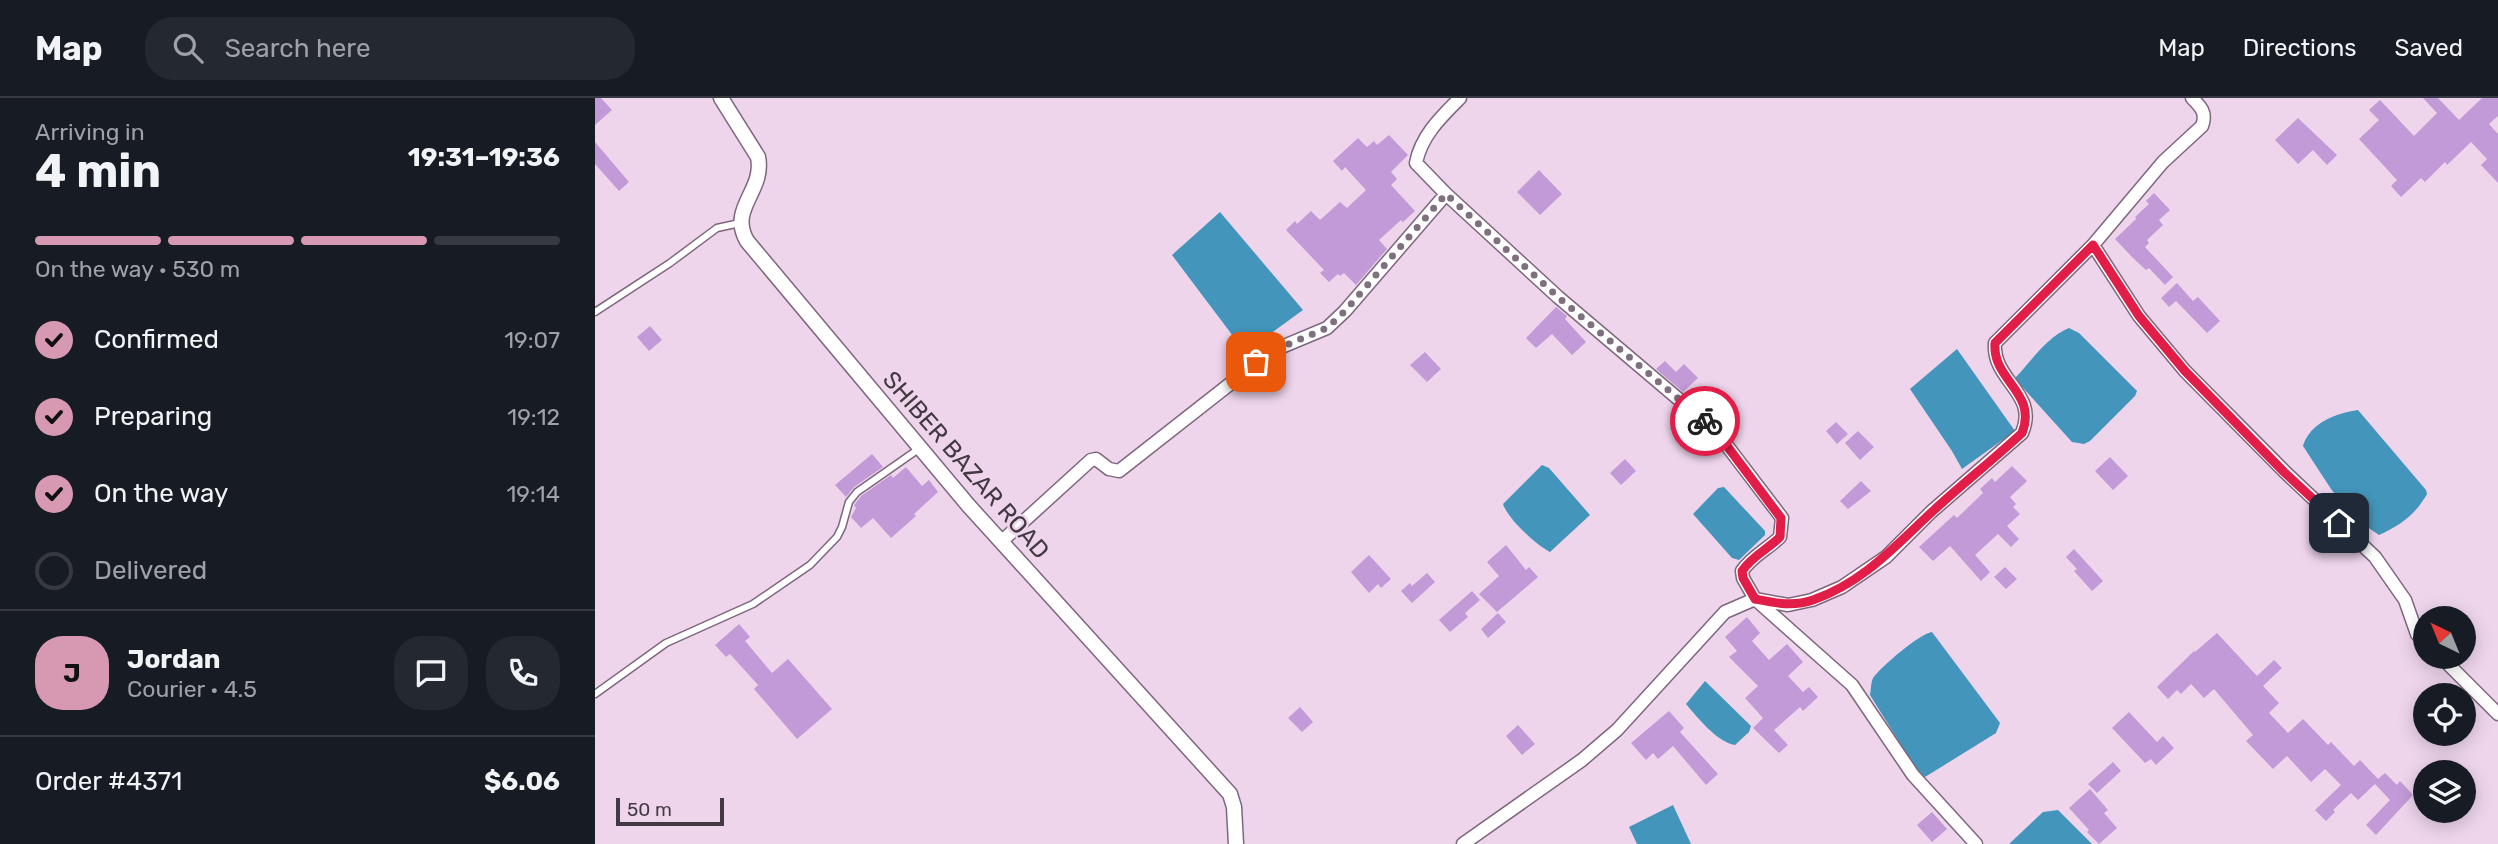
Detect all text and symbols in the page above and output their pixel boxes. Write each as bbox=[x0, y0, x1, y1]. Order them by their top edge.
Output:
search box bbox=[145, 17, 635, 80]
text: Map bbox=[35, 29, 103, 68]
icon: search bbox=[169, 29, 207, 67]
text: Search here bbox=[225, 33, 370, 64]
text: Map bbox=[2158, 34, 2205, 62]
text: Directions bbox=[2243, 34, 2356, 62]
text: Saved bbox=[2394, 34, 2463, 62]
text: Arriving in bbox=[35, 118, 145, 146]
text: 19:31–19:36 bbox=[408, 142, 560, 173]
text: 4 min bbox=[35, 144, 161, 199]
text: On the way · 530 m bbox=[35, 255, 240, 283]
icon: check bbox=[35, 321, 73, 359]
text: Confirmed bbox=[94, 324, 219, 355]
text: 19:07 bbox=[504, 326, 560, 354]
pin bbox=[1226, 332, 1286, 392]
icon: bag bbox=[1237, 343, 1275, 381]
street label: SHIBER BAZAR ROAD bbox=[877, 366, 1055, 564]
courier bbox=[1670, 386, 1740, 456]
icon: check bbox=[35, 398, 73, 436]
text: Preparing bbox=[94, 401, 212, 432]
icon: bike bbox=[1686, 402, 1724, 440]
text: 19:12 bbox=[507, 403, 560, 431]
icon: check bbox=[35, 475, 73, 513]
text: On the way bbox=[94, 478, 228, 509]
text: 19:14 bbox=[507, 480, 560, 508]
pin bbox=[2309, 493, 2369, 553]
icon: home bbox=[2320, 504, 2358, 542]
text: Delivered bbox=[94, 555, 207, 586]
north arrow bbox=[2413, 606, 2476, 668]
map controls bbox=[2413, 606, 2476, 823]
button: chat bbox=[394, 636, 468, 710]
button: phone bbox=[486, 636, 560, 710]
text: Jordan bbox=[127, 644, 220, 675]
text: J bbox=[63, 658, 81, 689]
text: Courier · 4.5 bbox=[127, 675, 257, 703]
button: locate bbox=[2413, 683, 2476, 746]
button: layers bbox=[2413, 760, 2476, 823]
text: Order #4371 bbox=[35, 766, 182, 797]
text: $6.06 bbox=[484, 766, 560, 797]
scale bar bbox=[616, 795, 725, 827]
text: 50 m bbox=[627, 798, 672, 821]

